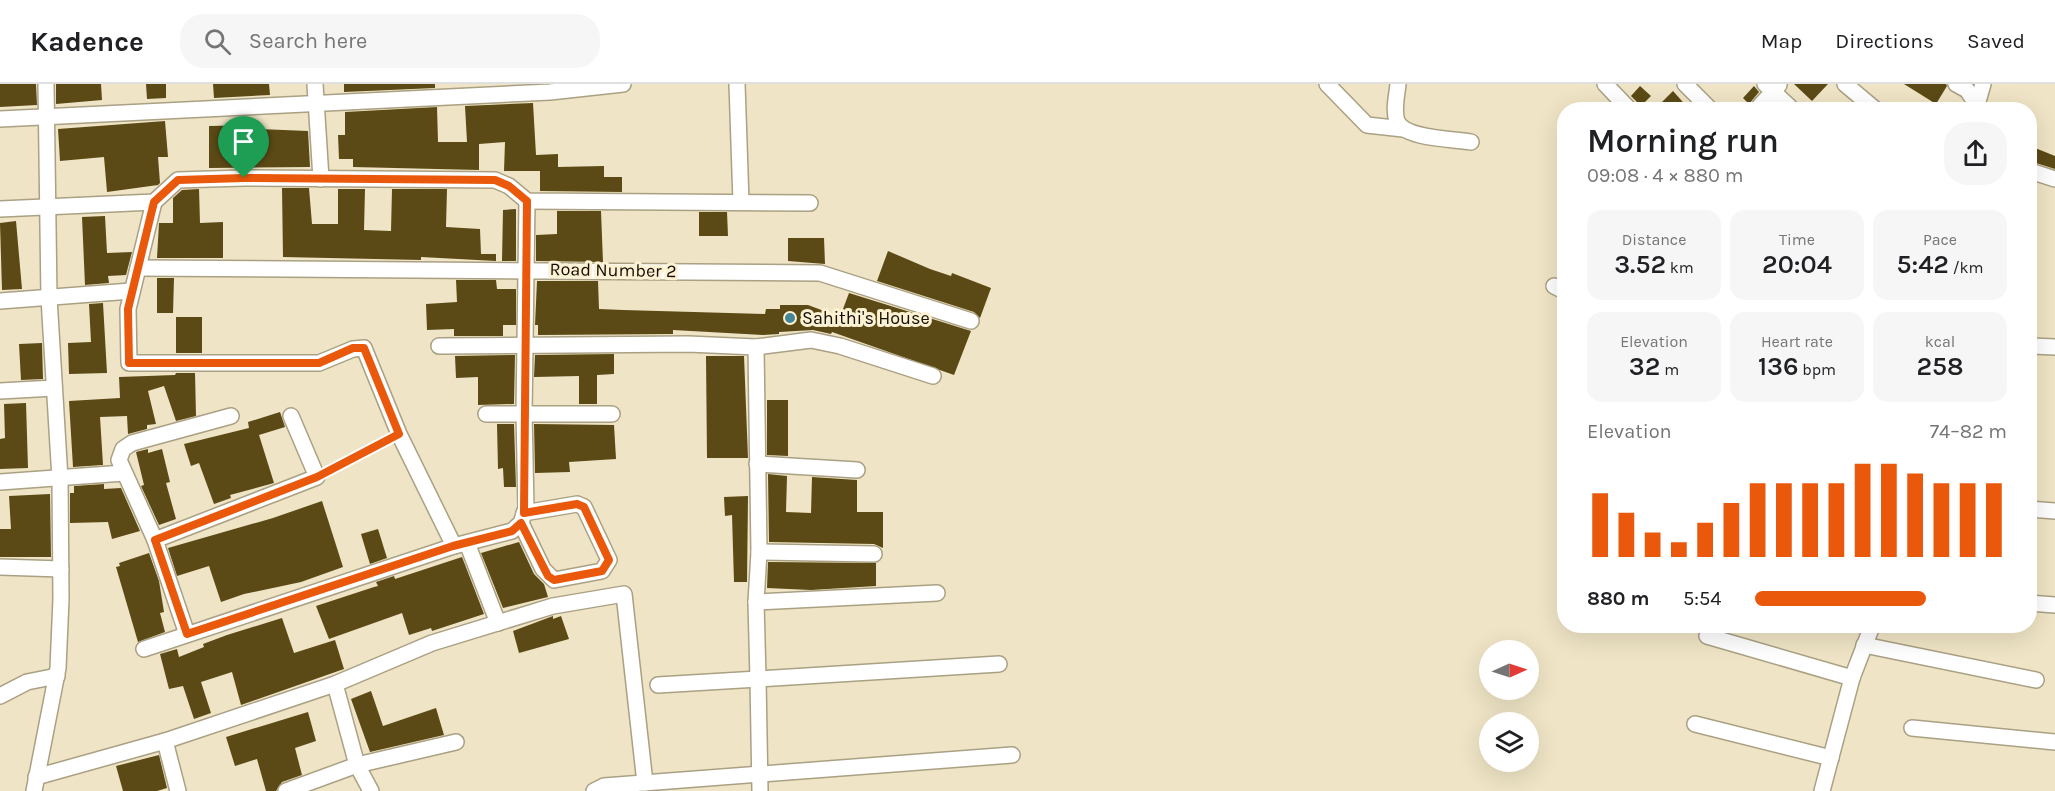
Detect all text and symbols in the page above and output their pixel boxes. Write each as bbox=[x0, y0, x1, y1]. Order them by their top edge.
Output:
search box bbox=[180, 14, 600, 68]
text: Kadence bbox=[30, 25, 144, 58]
icon: search bbox=[201, 25, 234, 58]
text: Search here bbox=[249, 28, 367, 54]
text: Map bbox=[1761, 29, 1802, 53]
text: Directions bbox=[1835, 29, 1934, 53]
text: Saved bbox=[1967, 29, 2025, 53]
pin bbox=[218, 116, 269, 178]
text: Morning run bbox=[1587, 122, 1779, 160]
button: share bbox=[1944, 122, 2007, 185]
icon: arrive bbox=[227, 125, 260, 158]
text: 09:08 · 4 × 880 m bbox=[1587, 164, 1743, 187]
text: Distance bbox=[1622, 230, 1686, 249]
text: Time bbox=[1779, 230, 1815, 249]
text: Pace bbox=[1923, 230, 1957, 249]
text: 3.52 bbox=[1614, 249, 1666, 280]
text: 20:04 bbox=[1762, 249, 1832, 280]
text: 5:42 bbox=[1896, 249, 1949, 280]
street label: Road Number 2 bbox=[549, 258, 677, 282]
text: km bbox=[1666, 258, 1694, 277]
text: /km bbox=[1949, 258, 1984, 277]
place label: Sahithi's House bbox=[802, 307, 930, 329]
marker: Sahithi's House bbox=[783, 311, 797, 325]
text: Elevation bbox=[1620, 332, 1688, 351]
text: Heart rate bbox=[1761, 332, 1833, 351]
text: kcal bbox=[1925, 332, 1955, 351]
text: 32 bbox=[1629, 351, 1660, 382]
text: 136 bbox=[1758, 351, 1798, 382]
text: 258 bbox=[1916, 351, 1964, 382]
text: m bbox=[1660, 360, 1679, 379]
text: bpm bbox=[1798, 360, 1836, 379]
text: Elevation bbox=[1587, 420, 1672, 443]
text: 74–82 m bbox=[1930, 420, 2007, 443]
text: 880 m bbox=[1587, 587, 1650, 610]
text: 5:54 bbox=[1683, 587, 1721, 610]
north arrow bbox=[1479, 640, 1539, 700]
map controls bbox=[1479, 640, 1539, 772]
button: layers bbox=[1479, 712, 1539, 772]

